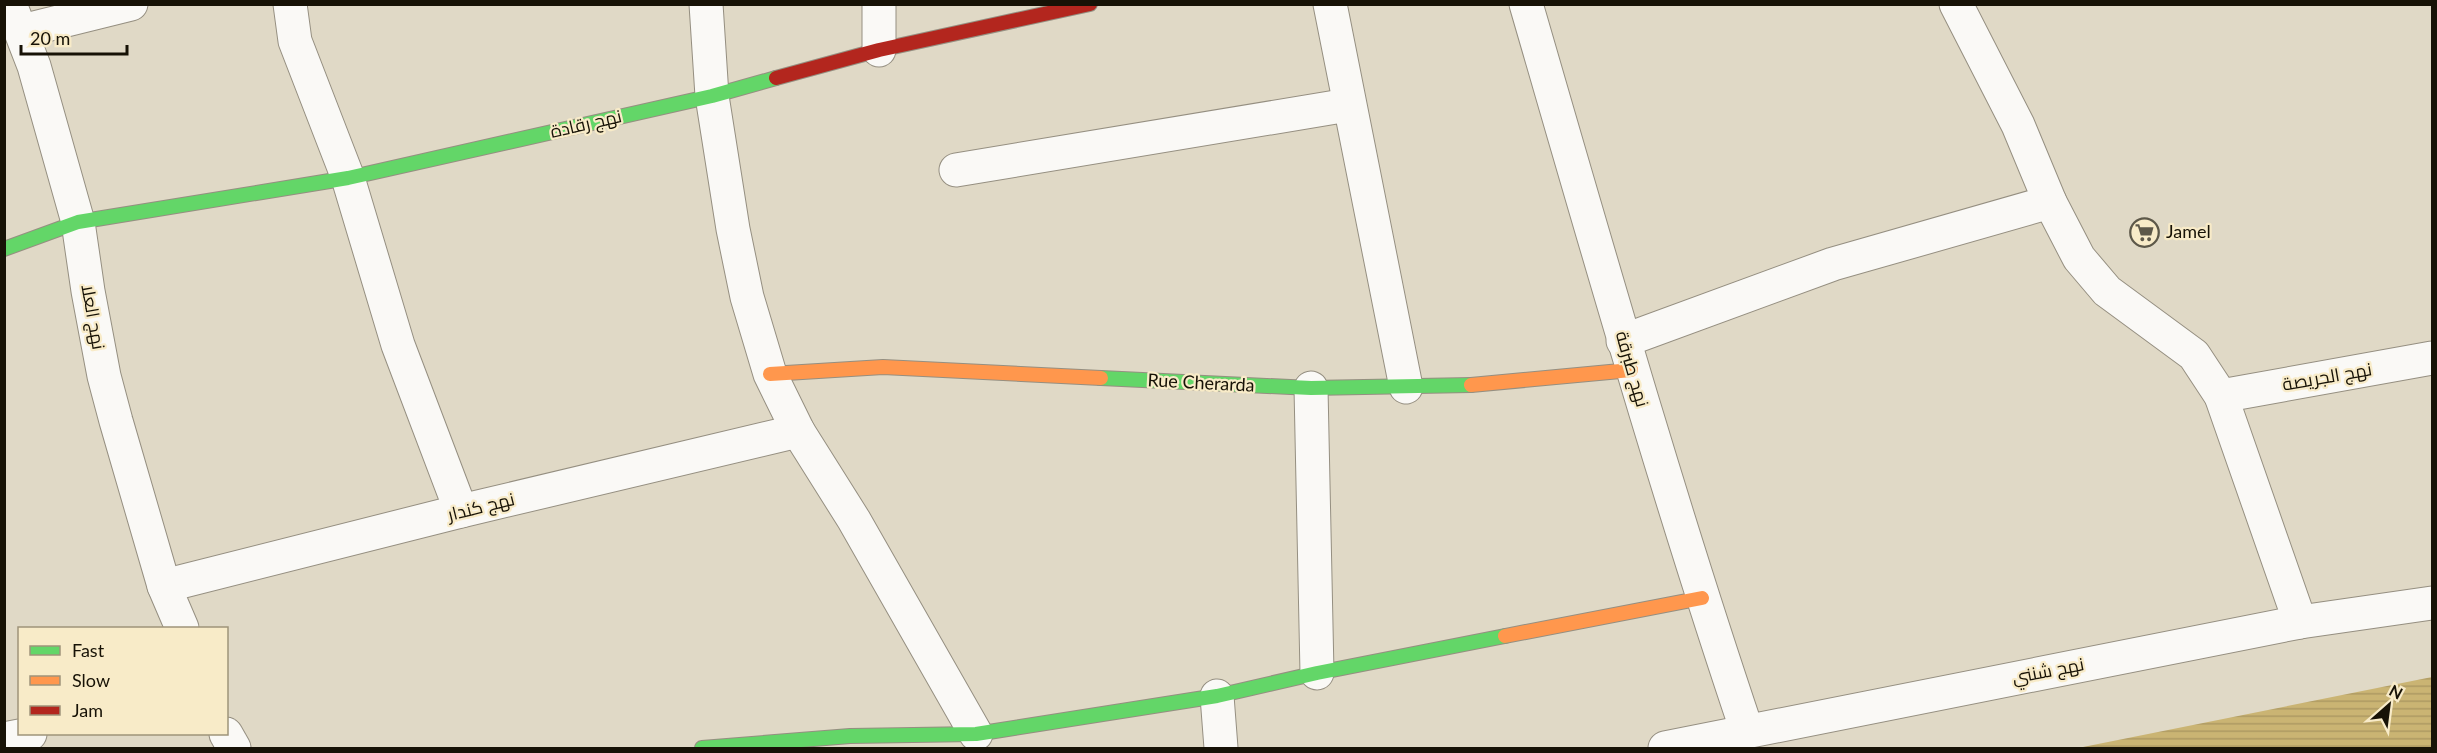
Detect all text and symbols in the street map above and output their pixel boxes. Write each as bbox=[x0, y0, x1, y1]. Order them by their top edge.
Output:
scale bar bbox=[21, 18, 128, 56]
text: 20 m bbox=[30, 27, 70, 49]
street label: نهج رقادة bbox=[548, 104, 624, 144]
supermarket icon: Jamel bbox=[2129, 216, 2161, 248]
place label: Jamel bbox=[2166, 220, 2211, 242]
street label: نهج العلا bbox=[75, 282, 111, 352]
street label: نهج طبرقة bbox=[1610, 328, 1654, 410]
street label: نهج الجريصة bbox=[2280, 357, 2374, 397]
street label: Rue Cherarda bbox=[1147, 368, 1255, 396]
street label: نهج كندار bbox=[444, 487, 517, 527]
legend bbox=[18, 627, 228, 735]
text: Fast bbox=[72, 639, 105, 661]
street label: نهج شنني bbox=[2010, 652, 2086, 692]
text: Slow bbox=[72, 669, 110, 691]
north arrow bbox=[2359, 675, 2419, 735]
text: N bbox=[2386, 680, 2406, 703]
text: Jam bbox=[72, 699, 103, 721]

